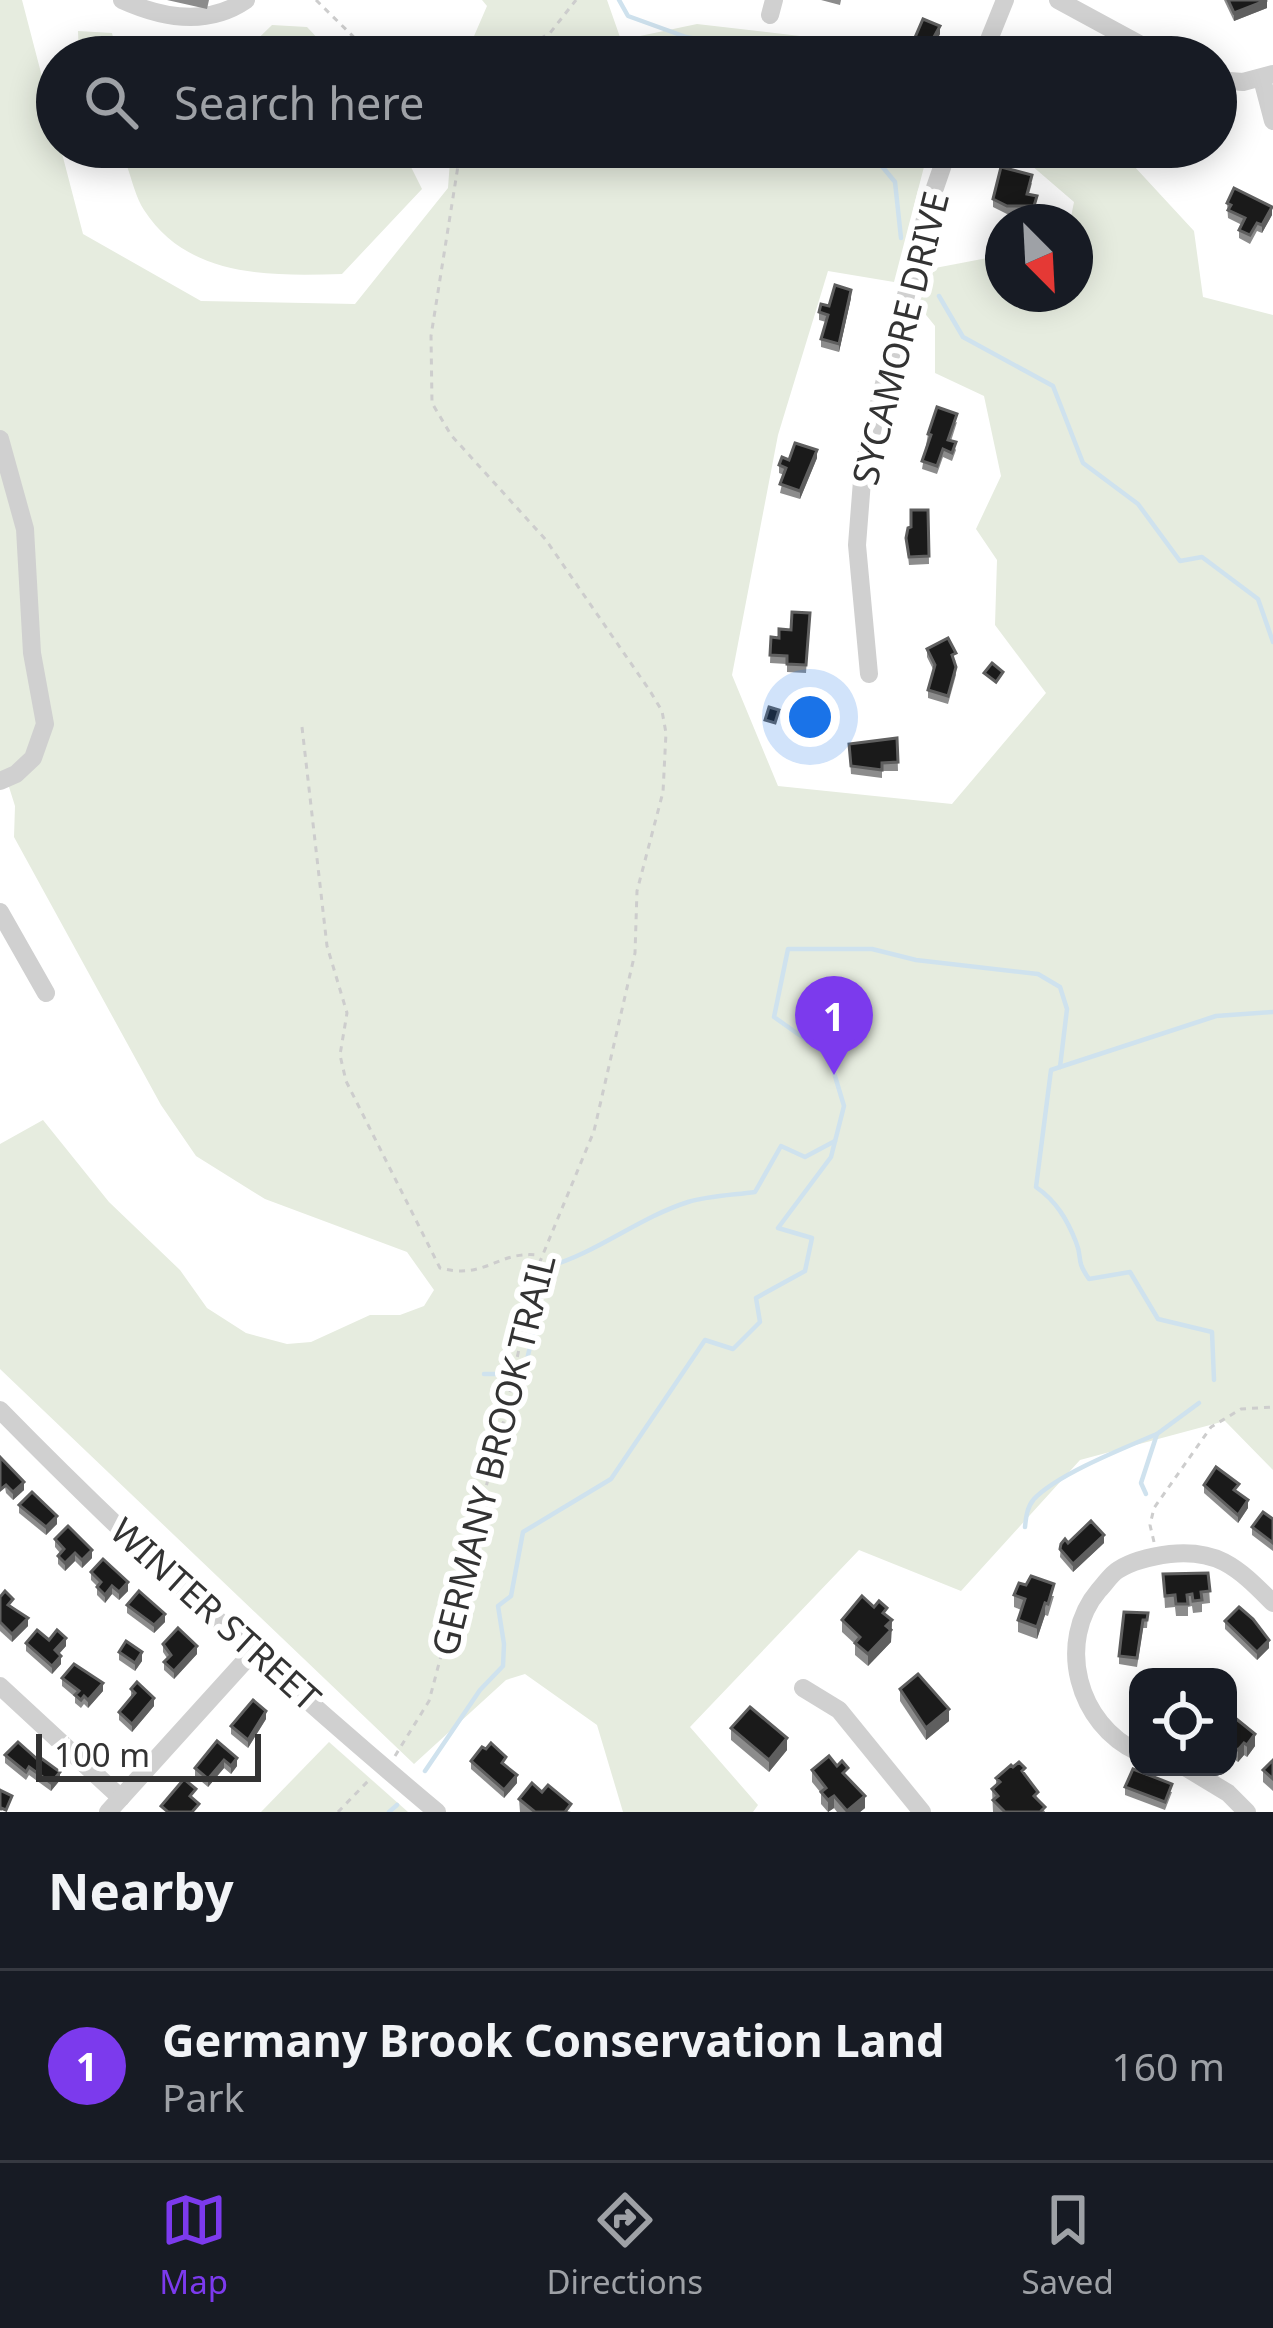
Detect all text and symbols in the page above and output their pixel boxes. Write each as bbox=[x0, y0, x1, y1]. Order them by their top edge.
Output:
search box bbox=[36, 36, 1237, 168]
icon: search bbox=[78, 69, 144, 135]
text: Search here bbox=[174, 72, 424, 133]
street label: SYCAMORE DRIVE bbox=[840, 186, 960, 490]
north arrow bbox=[985, 204, 1093, 312]
your location bbox=[780, 687, 840, 747]
pin: 1 bbox=[795, 976, 873, 1075]
street label: GERMANY BROOK TRAIL bbox=[419, 1249, 567, 1661]
street label: WINTER STREET bbox=[100, 1506, 332, 1722]
map controls bbox=[1129, 1668, 1237, 1776]
button: locate bbox=[1129, 1668, 1237, 1776]
scale bar bbox=[36, 1728, 261, 1781]
text: 100 m bbox=[54, 1732, 150, 1777]
text: Nearby bbox=[48, 1855, 234, 1925]
text: Germany Brook Conservation Land bbox=[162, 2009, 944, 2070]
text: 1 bbox=[76, 2039, 98, 2092]
text: 160 m bbox=[1111, 2039, 1225, 2092]
text: Park bbox=[162, 2070, 244, 2123]
tab: Map bbox=[159, 2187, 228, 2304]
tab: Directions bbox=[546, 2187, 703, 2304]
tab: Saved bbox=[1021, 2187, 1114, 2304]

